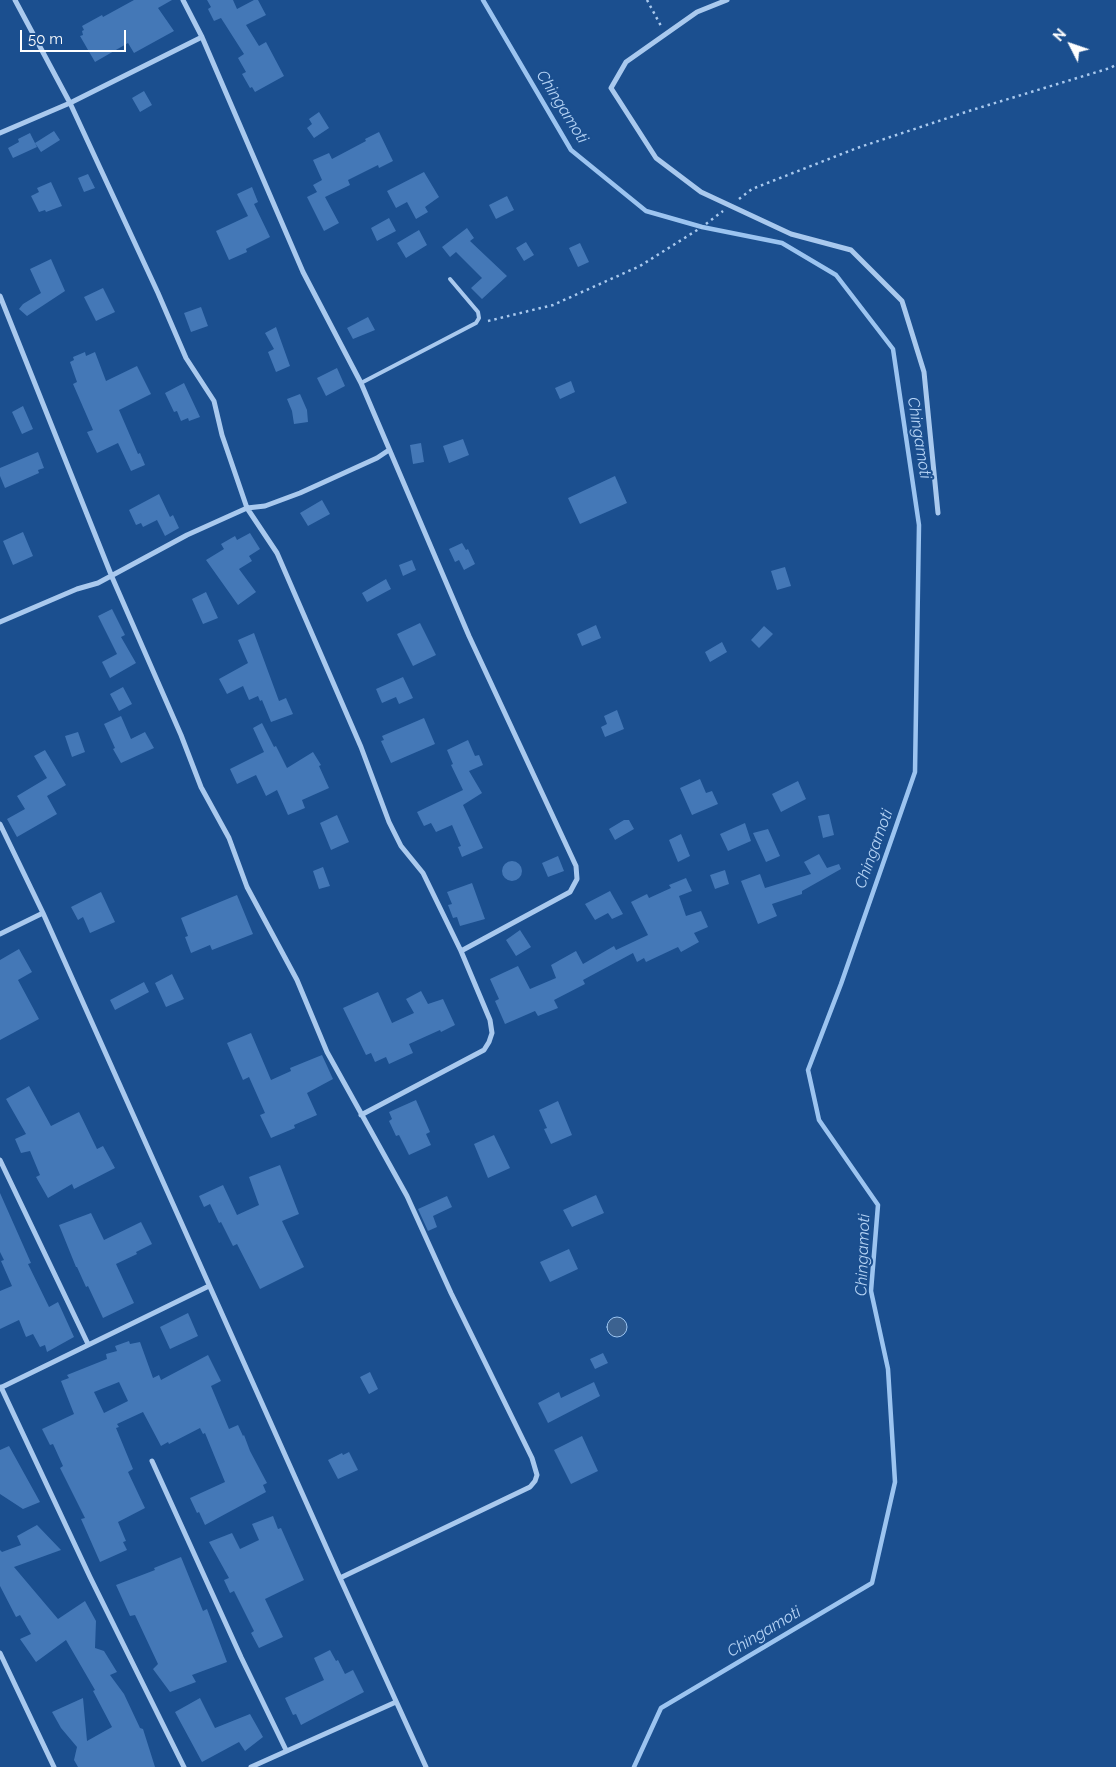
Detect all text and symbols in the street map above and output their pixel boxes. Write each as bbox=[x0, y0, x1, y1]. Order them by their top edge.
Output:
scale bar bbox=[22, 20, 129, 52]
north arrow bbox=[1046, 20, 1096, 70]
text: N bbox=[1050, 26, 1069, 44]
text: 50 m bbox=[28, 30, 63, 48]
water label: Chingamoti bbox=[532, 67, 592, 147]
water label: Chingamoti bbox=[903, 396, 935, 480]
water label: Chingamoti bbox=[851, 807, 897, 891]
water label: Chingamoti bbox=[852, 1213, 874, 1297]
water label: Chingamoti bbox=[724, 1603, 804, 1661]

